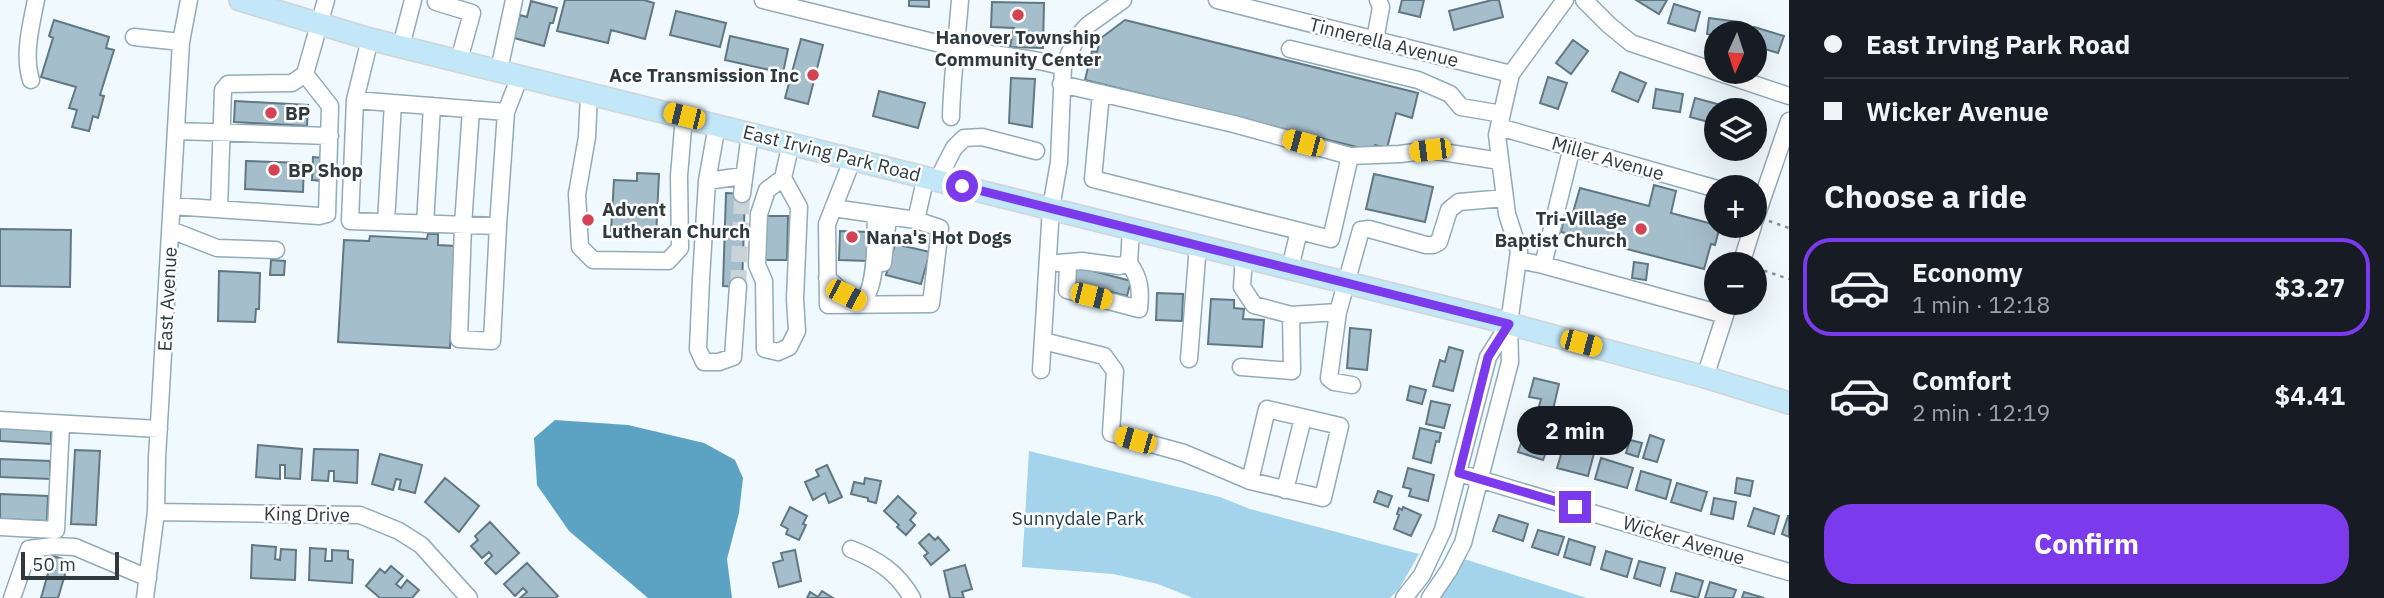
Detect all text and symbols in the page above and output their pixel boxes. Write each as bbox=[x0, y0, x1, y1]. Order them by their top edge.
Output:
marker: Hanover Township Community Center bbox=[1010, 7, 1026, 23]
street label: Tinnerella Avenue bbox=[1307, 12, 1461, 72]
north arrow bbox=[1704, 21, 1768, 84]
map controls bbox=[1704, 21, 1767, 315]
place label: Hanover Township Community Center bbox=[935, 25, 1102, 71]
text: East Irving Park Road bbox=[1866, 27, 2130, 61]
place label: Ace Transmission Inc bbox=[609, 63, 799, 87]
marker: Ace Transmission Inc bbox=[805, 67, 821, 83]
text: Wicker Avenue bbox=[1866, 94, 2049, 128]
button: layers bbox=[1704, 98, 1767, 161]
place label: BP bbox=[285, 101, 310, 125]
car bbox=[662, 101, 707, 131]
marker: BP bbox=[263, 105, 279, 121]
street label: East Irving Park Road bbox=[741, 119, 923, 187]
car bbox=[1280, 127, 1327, 159]
street label: Miller Avenue bbox=[1549, 131, 1667, 185]
car bbox=[1408, 137, 1453, 163]
place label: BP Shop bbox=[288, 158, 363, 182]
marker: BP Shop bbox=[266, 162, 282, 178]
route start bbox=[946, 170, 978, 202]
button: + bbox=[1704, 175, 1767, 238]
text: Choose a ride bbox=[1824, 175, 2027, 217]
place label: Advent Lutheran Church bbox=[602, 197, 750, 243]
place label: Tri-Village Baptist Church bbox=[1494, 206, 1627, 252]
marker: Advent Lutheran Church bbox=[580, 212, 596, 228]
marker: Tri-Village Baptist Church bbox=[1633, 221, 1649, 237]
place label: Nana's Hot Dogs bbox=[866, 225, 1012, 249]
marker: Nana's Hot Dogs bbox=[844, 229, 860, 245]
street label: East Avenue bbox=[152, 246, 182, 352]
button: − bbox=[1704, 252, 1767, 315]
text: Economy bbox=[1912, 255, 2023, 289]
icon: car bbox=[1828, 256, 1891, 319]
text: $3.27 bbox=[2275, 270, 2345, 304]
car bbox=[823, 276, 870, 314]
car bbox=[1069, 281, 1114, 311]
text: 1 min · 12:18 bbox=[1912, 289, 2050, 319]
car bbox=[1558, 327, 1605, 359]
text: Comfort bbox=[1912, 363, 2011, 397]
icon: car bbox=[1828, 364, 1891, 427]
text: $4.41 bbox=[2275, 378, 2345, 412]
text: 2 min · 12:19 bbox=[1912, 397, 2050, 427]
callout: 2 min bbox=[1517, 406, 1633, 454]
text: 2 min bbox=[1545, 415, 1605, 445]
car bbox=[1112, 424, 1159, 456]
route end bbox=[1559, 491, 1591, 523]
street label: King Drive bbox=[264, 501, 350, 527]
button: Confirm bbox=[1824, 504, 2349, 584]
park label: Sunnydale Park bbox=[1012, 506, 1144, 530]
street label: Wicker Avenue bbox=[1620, 510, 1748, 570]
scale bar bbox=[21, 549, 119, 581]
text: 50 m bbox=[32, 552, 76, 576]

